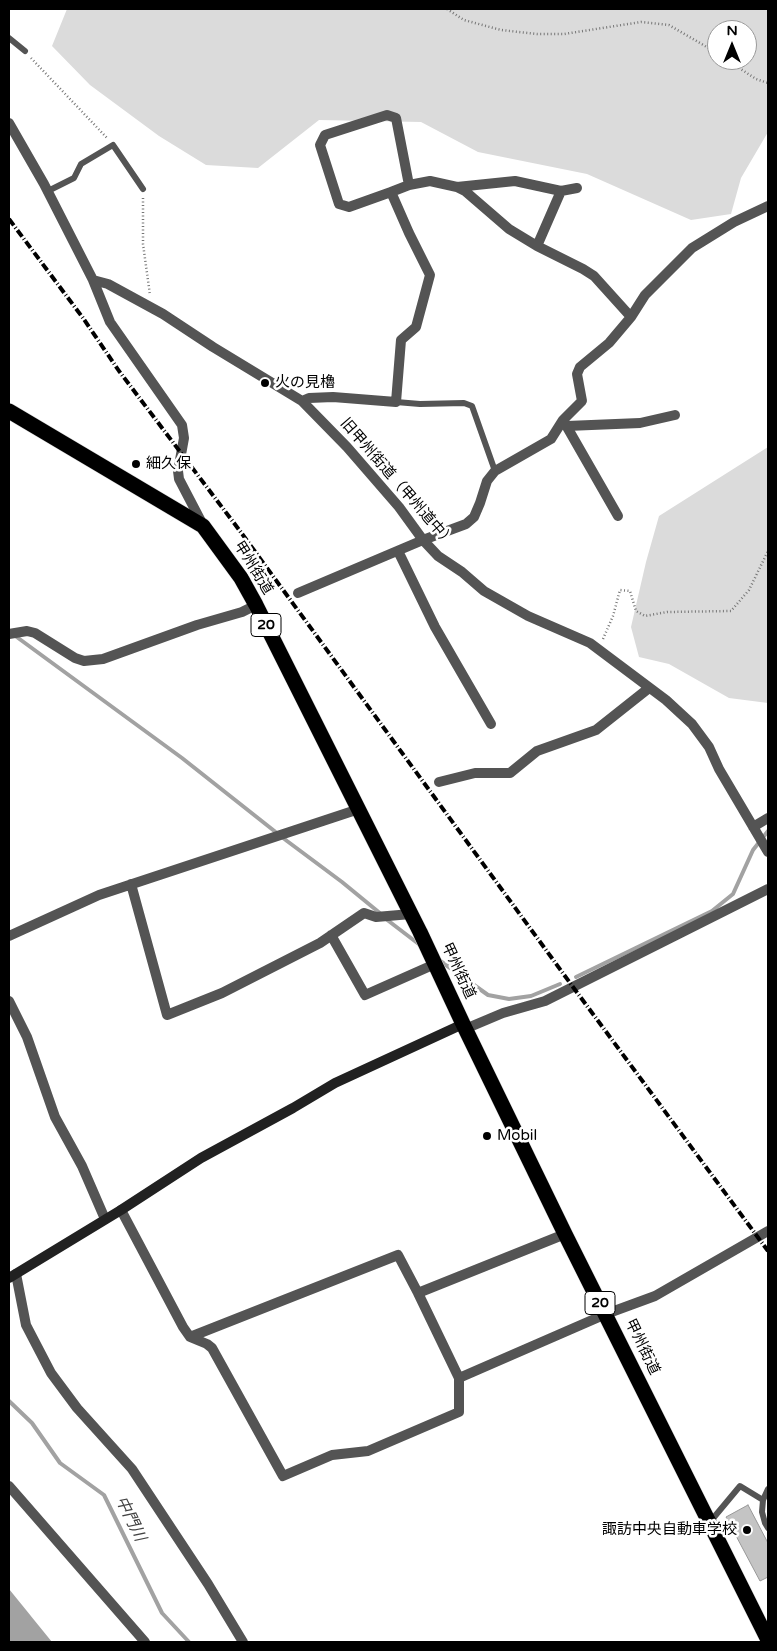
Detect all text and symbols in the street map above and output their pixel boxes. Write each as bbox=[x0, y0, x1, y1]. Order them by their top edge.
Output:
north arrow bbox=[707, 20, 757, 70]
text: N bbox=[726, 22, 738, 39]
place label: 火の見櫓 bbox=[275, 374, 335, 392]
marker: 火の見櫓 bbox=[259, 377, 271, 389]
street label: 旧甲州街道（甲州道中） bbox=[336, 415, 458, 551]
place label: 細久保 bbox=[146, 455, 191, 473]
marker: 細久保 bbox=[130, 458, 142, 470]
street label: 甲州街道 bbox=[229, 538, 277, 598]
road number: 20 bbox=[251, 614, 281, 636]
street label: 甲州街道 bbox=[437, 940, 479, 1002]
place label: Mobil bbox=[497, 1127, 537, 1145]
marker: Mobil bbox=[481, 1130, 493, 1142]
road number: 20 bbox=[585, 1292, 615, 1315]
street label: 甲州街道 bbox=[621, 1316, 663, 1378]
water label: 中門川 bbox=[111, 1493, 149, 1545]
place label: 諏訪中央自動車学校 bbox=[602, 1521, 737, 1539]
marker: 諏訪中央自動車学校 bbox=[741, 1524, 753, 1536]

